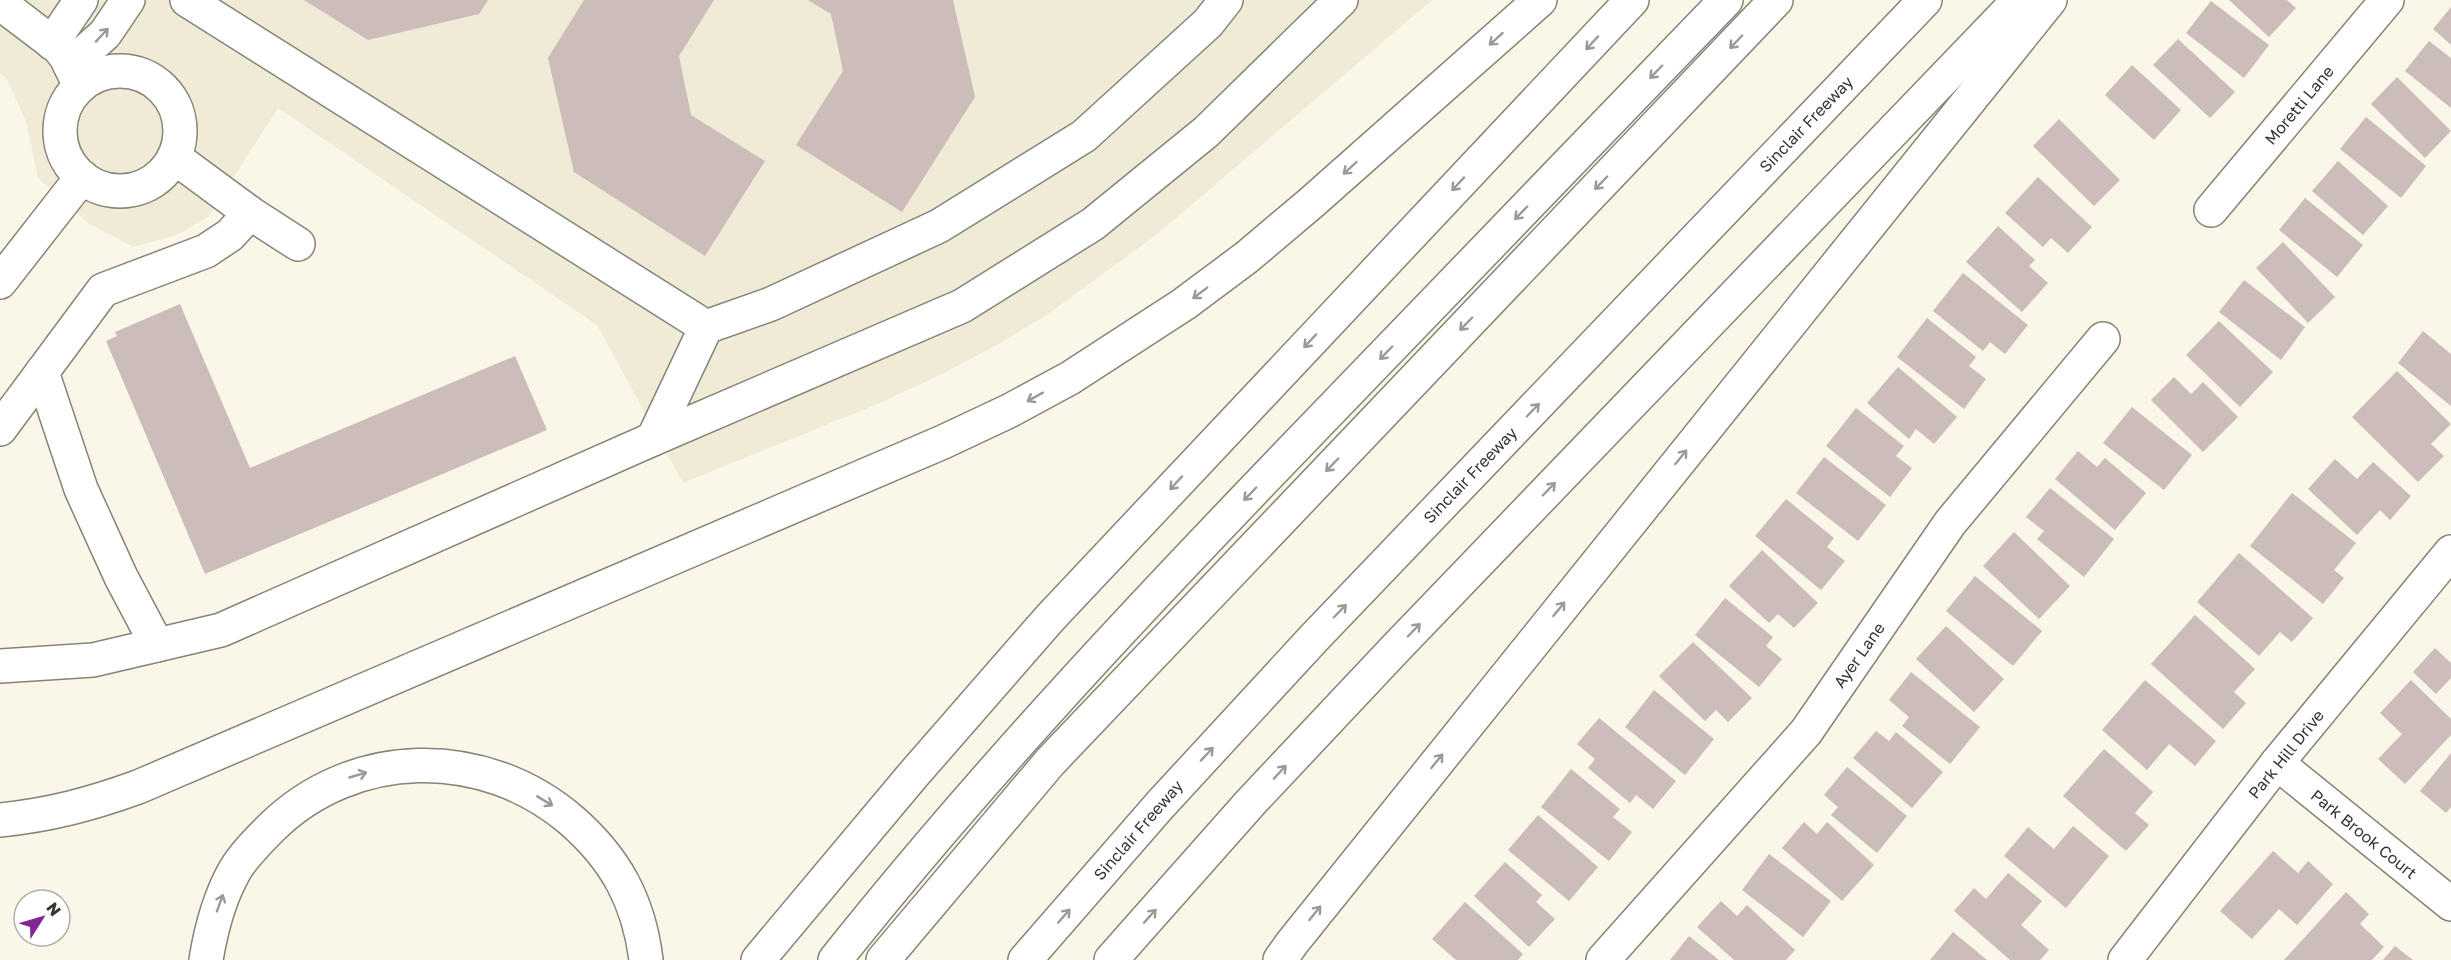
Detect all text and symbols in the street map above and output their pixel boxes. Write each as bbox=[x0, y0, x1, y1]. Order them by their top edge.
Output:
one-way arrow bbox=[95, 28, 109, 43]
one-way arrow bbox=[1489, 32, 1504, 46]
one-way arrow bbox=[1585, 35, 1599, 50]
one-way arrow bbox=[1729, 35, 1743, 50]
street label: Moretti Lane bbox=[2260, 61, 2338, 149]
one-way arrow bbox=[1649, 65, 1663, 80]
street label: Sinclair Freeway bbox=[1755, 72, 1857, 176]
one-way arrow bbox=[1343, 161, 1358, 175]
one-way arrow bbox=[1594, 175, 1608, 190]
one-way arrow bbox=[1451, 177, 1465, 192]
one-way arrow bbox=[1514, 205, 1528, 220]
one-way arrow bbox=[1192, 286, 1208, 299]
one-way arrow bbox=[1459, 316, 1473, 331]
one-way arrow bbox=[1303, 334, 1317, 349]
one-way arrow bbox=[1378, 346, 1393, 361]
one-way arrow bbox=[1027, 392, 1045, 403]
one-way arrow bbox=[1525, 402, 1540, 417]
street label: Sinclair Freeway bbox=[1419, 423, 1521, 527]
one-way arrow bbox=[1675, 449, 1688, 465]
one-way arrow bbox=[1325, 457, 1339, 472]
one-way arrow bbox=[1169, 476, 1183, 491]
one-way arrow bbox=[1542, 482, 1557, 497]
one-way arrow bbox=[1243, 486, 1257, 501]
one-way arrow bbox=[1553, 601, 1566, 617]
one-way arrow bbox=[1332, 604, 1347, 619]
street label: Ayer Lane bbox=[1829, 618, 1889, 692]
one-way arrow bbox=[1407, 622, 1421, 637]
street label: Park Hill Drive bbox=[2244, 705, 2328, 803]
one-way arrow bbox=[1199, 747, 1213, 762]
one-way arrow bbox=[1431, 753, 1444, 769]
one-way arrow bbox=[1273, 764, 1287, 779]
one-way arrow bbox=[348, 769, 367, 780]
street label: Sinclair Freeway bbox=[1089, 776, 1187, 884]
street label: Park Brook Court bbox=[2307, 785, 2421, 883]
one-way arrow bbox=[536, 795, 553, 807]
north arrow bbox=[12, 888, 72, 948]
one-way arrow bbox=[216, 895, 227, 913]
text: N bbox=[42, 898, 66, 920]
one-way arrow bbox=[1309, 905, 1322, 921]
one-way arrow bbox=[1057, 908, 1070, 924]
one-way arrow bbox=[1143, 909, 1157, 924]

